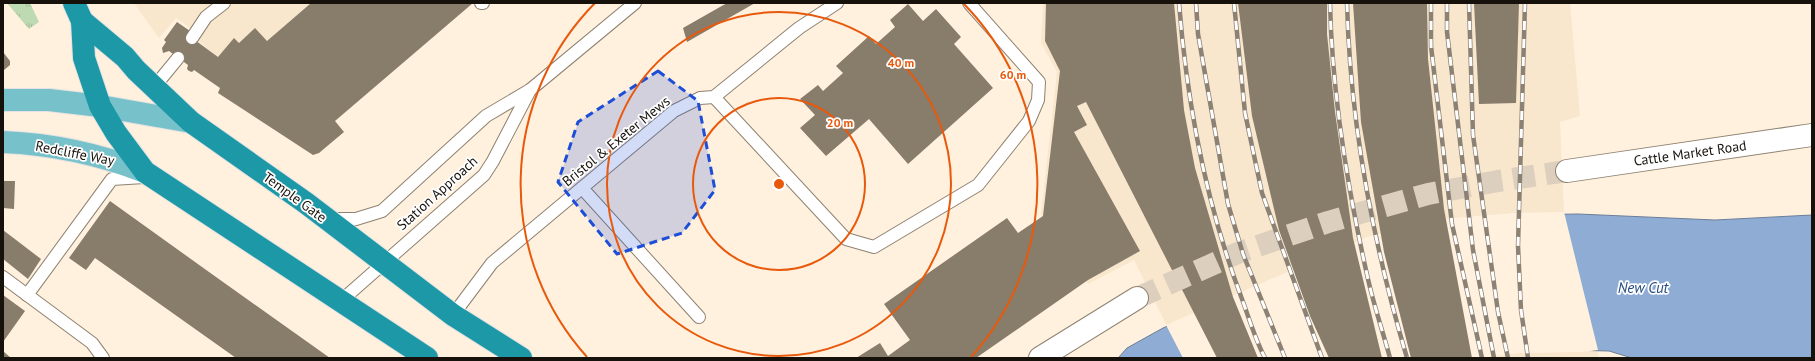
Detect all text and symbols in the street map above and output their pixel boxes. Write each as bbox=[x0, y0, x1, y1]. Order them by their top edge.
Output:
text: 40 m bbox=[888, 55, 914, 70]
text: 60 m bbox=[1000, 67, 1026, 82]
street label: Bristol & Exeter Mews bbox=[558, 92, 674, 190]
text: 20 m bbox=[827, 115, 853, 130]
street label: Cattle Market Road bbox=[1632, 136, 1748, 170]
street label: Redcliffe Way bbox=[34, 137, 117, 170]
street label: Station Approach bbox=[393, 152, 481, 234]
street label: Temple Gate bbox=[260, 168, 330, 226]
centre of rings bbox=[772, 177, 786, 191]
water label: New Cut bbox=[1618, 278, 1670, 297]

